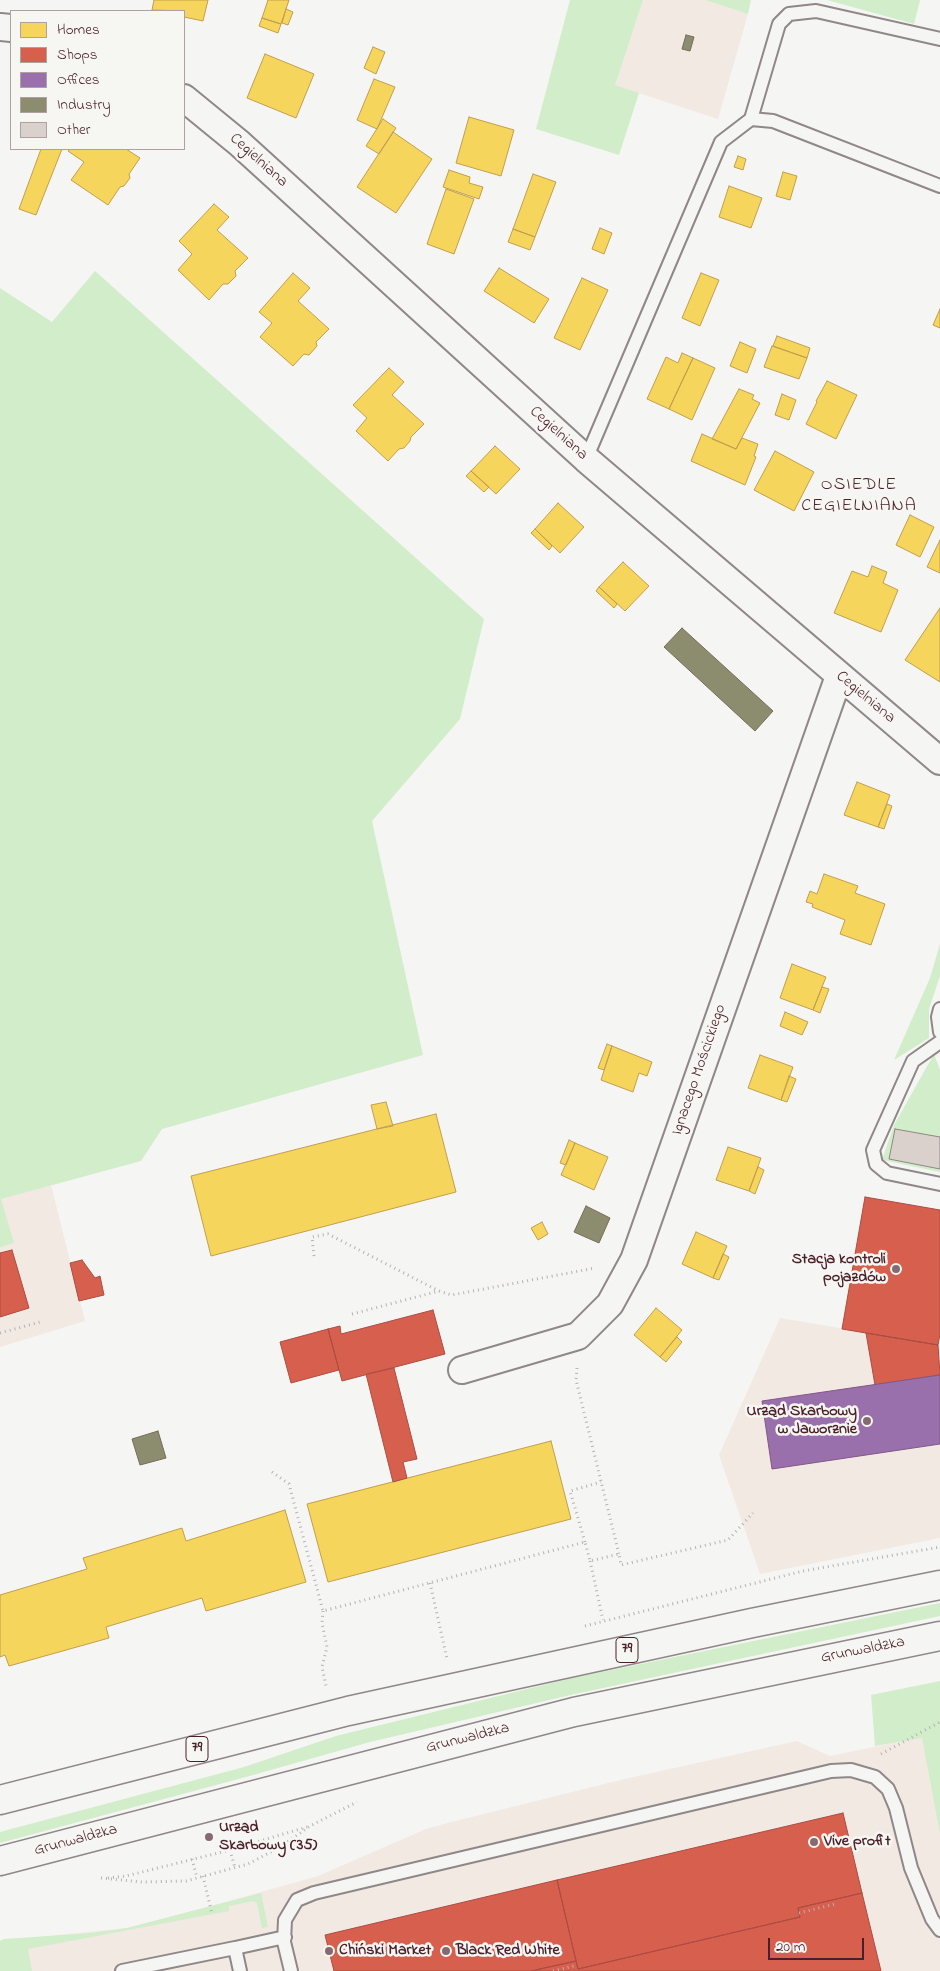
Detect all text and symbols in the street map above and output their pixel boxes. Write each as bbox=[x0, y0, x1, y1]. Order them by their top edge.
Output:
legend bbox=[10, 10, 185, 150]
text: Homes bbox=[57, 19, 100, 41]
text: Shops bbox=[57, 44, 97, 66]
text: Offices bbox=[57, 69, 99, 91]
text: Industry bbox=[57, 94, 111, 116]
text: Other bbox=[57, 119, 90, 141]
street label: Cegielniana bbox=[225, 130, 291, 192]
street label: Cegielniana bbox=[525, 403, 591, 465]
district label: OSIEDLE CEGIELNIANA bbox=[800, 475, 918, 518]
street label: Cegielniana bbox=[831, 668, 899, 728]
street label: Ignacego Mościckiego bbox=[669, 1002, 731, 1138]
place label: Stacja kontroli pojazdów bbox=[792, 1250, 886, 1288]
marker: Stacja kontroli pojazdów bbox=[890, 1263, 902, 1275]
place label: Urząd Skarbowy w Jaworznie bbox=[747, 1402, 857, 1440]
marker: Urząd Skarbowy w Jaworznie bbox=[861, 1415, 873, 1427]
street label: Grunwaldzka bbox=[819, 1633, 907, 1669]
road number: 79 bbox=[616, 1638, 638, 1662]
street label: Grunwaldzka bbox=[424, 1719, 512, 1759]
road number: 79 bbox=[186, 1736, 208, 1762]
place label: Urząd Skarbowy (35) bbox=[219, 1818, 317, 1856]
street label: Grunwaldzka bbox=[32, 1821, 120, 1861]
marker: Urząd Skarbowy (35) bbox=[203, 1831, 215, 1843]
place label: Vive profit bbox=[824, 1832, 891, 1852]
marker: Vive profit bbox=[808, 1836, 820, 1848]
scale bar bbox=[770, 1928, 866, 1960]
text: 20 m bbox=[776, 1936, 805, 1958]
place label: Chiński Market bbox=[339, 1941, 431, 1961]
place label: Black Red White bbox=[456, 1941, 560, 1961]
marker: Chiński Market bbox=[323, 1945, 335, 1957]
marker: Black Red White bbox=[440, 1945, 452, 1957]

